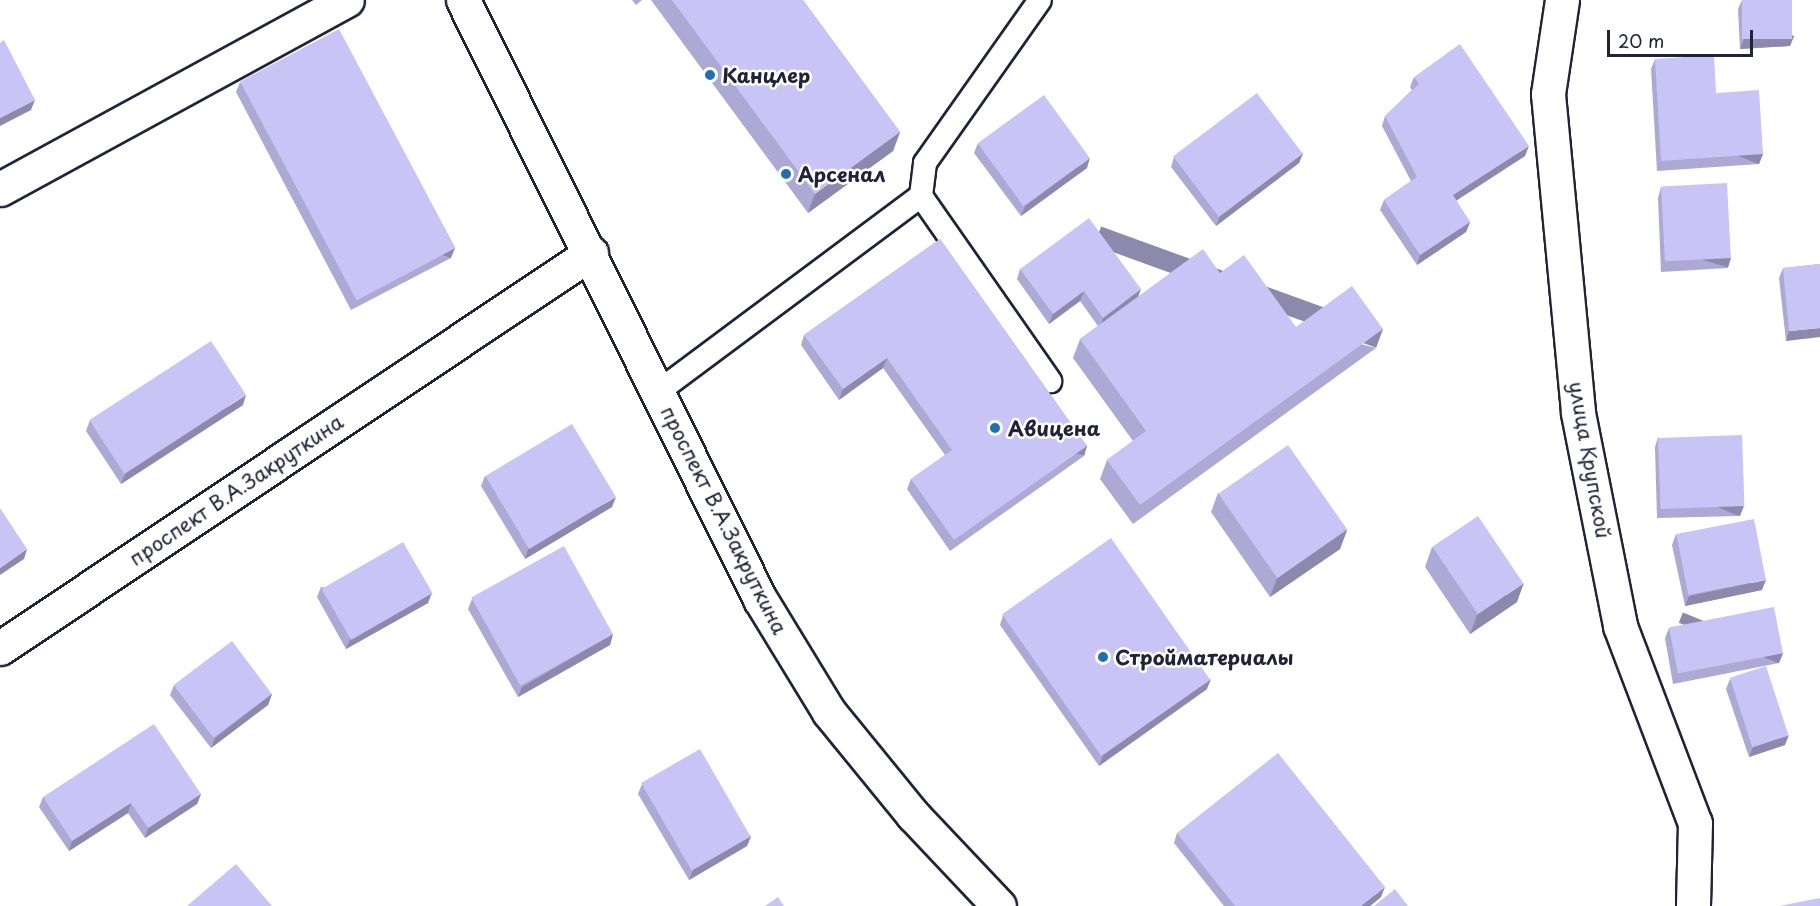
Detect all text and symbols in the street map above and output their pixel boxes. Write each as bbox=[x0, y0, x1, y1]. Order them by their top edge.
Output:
scale bar bbox=[1610, 18, 1756, 56]
text: 20 m bbox=[1618, 27, 1664, 54]
place label: Канцлер bbox=[722, 63, 810, 87]
marker: Канцлер bbox=[703, 68, 717, 82]
place label: Арсенал bbox=[798, 162, 886, 186]
marker: Арсенал bbox=[779, 167, 793, 181]
street label: улица Крупской bbox=[1564, 379, 1616, 541]
street label: проспект В.А.Закруткина bbox=[656, 402, 792, 638]
street label: проспект В.А.Закруткина bbox=[124, 409, 348, 571]
place label: Авицена bbox=[1008, 416, 1100, 440]
marker: Авицена bbox=[986, 419, 1004, 437]
place label: Стройматериалы bbox=[1115, 645, 1293, 669]
marker: Стройматериалы bbox=[1096, 650, 1110, 664]

